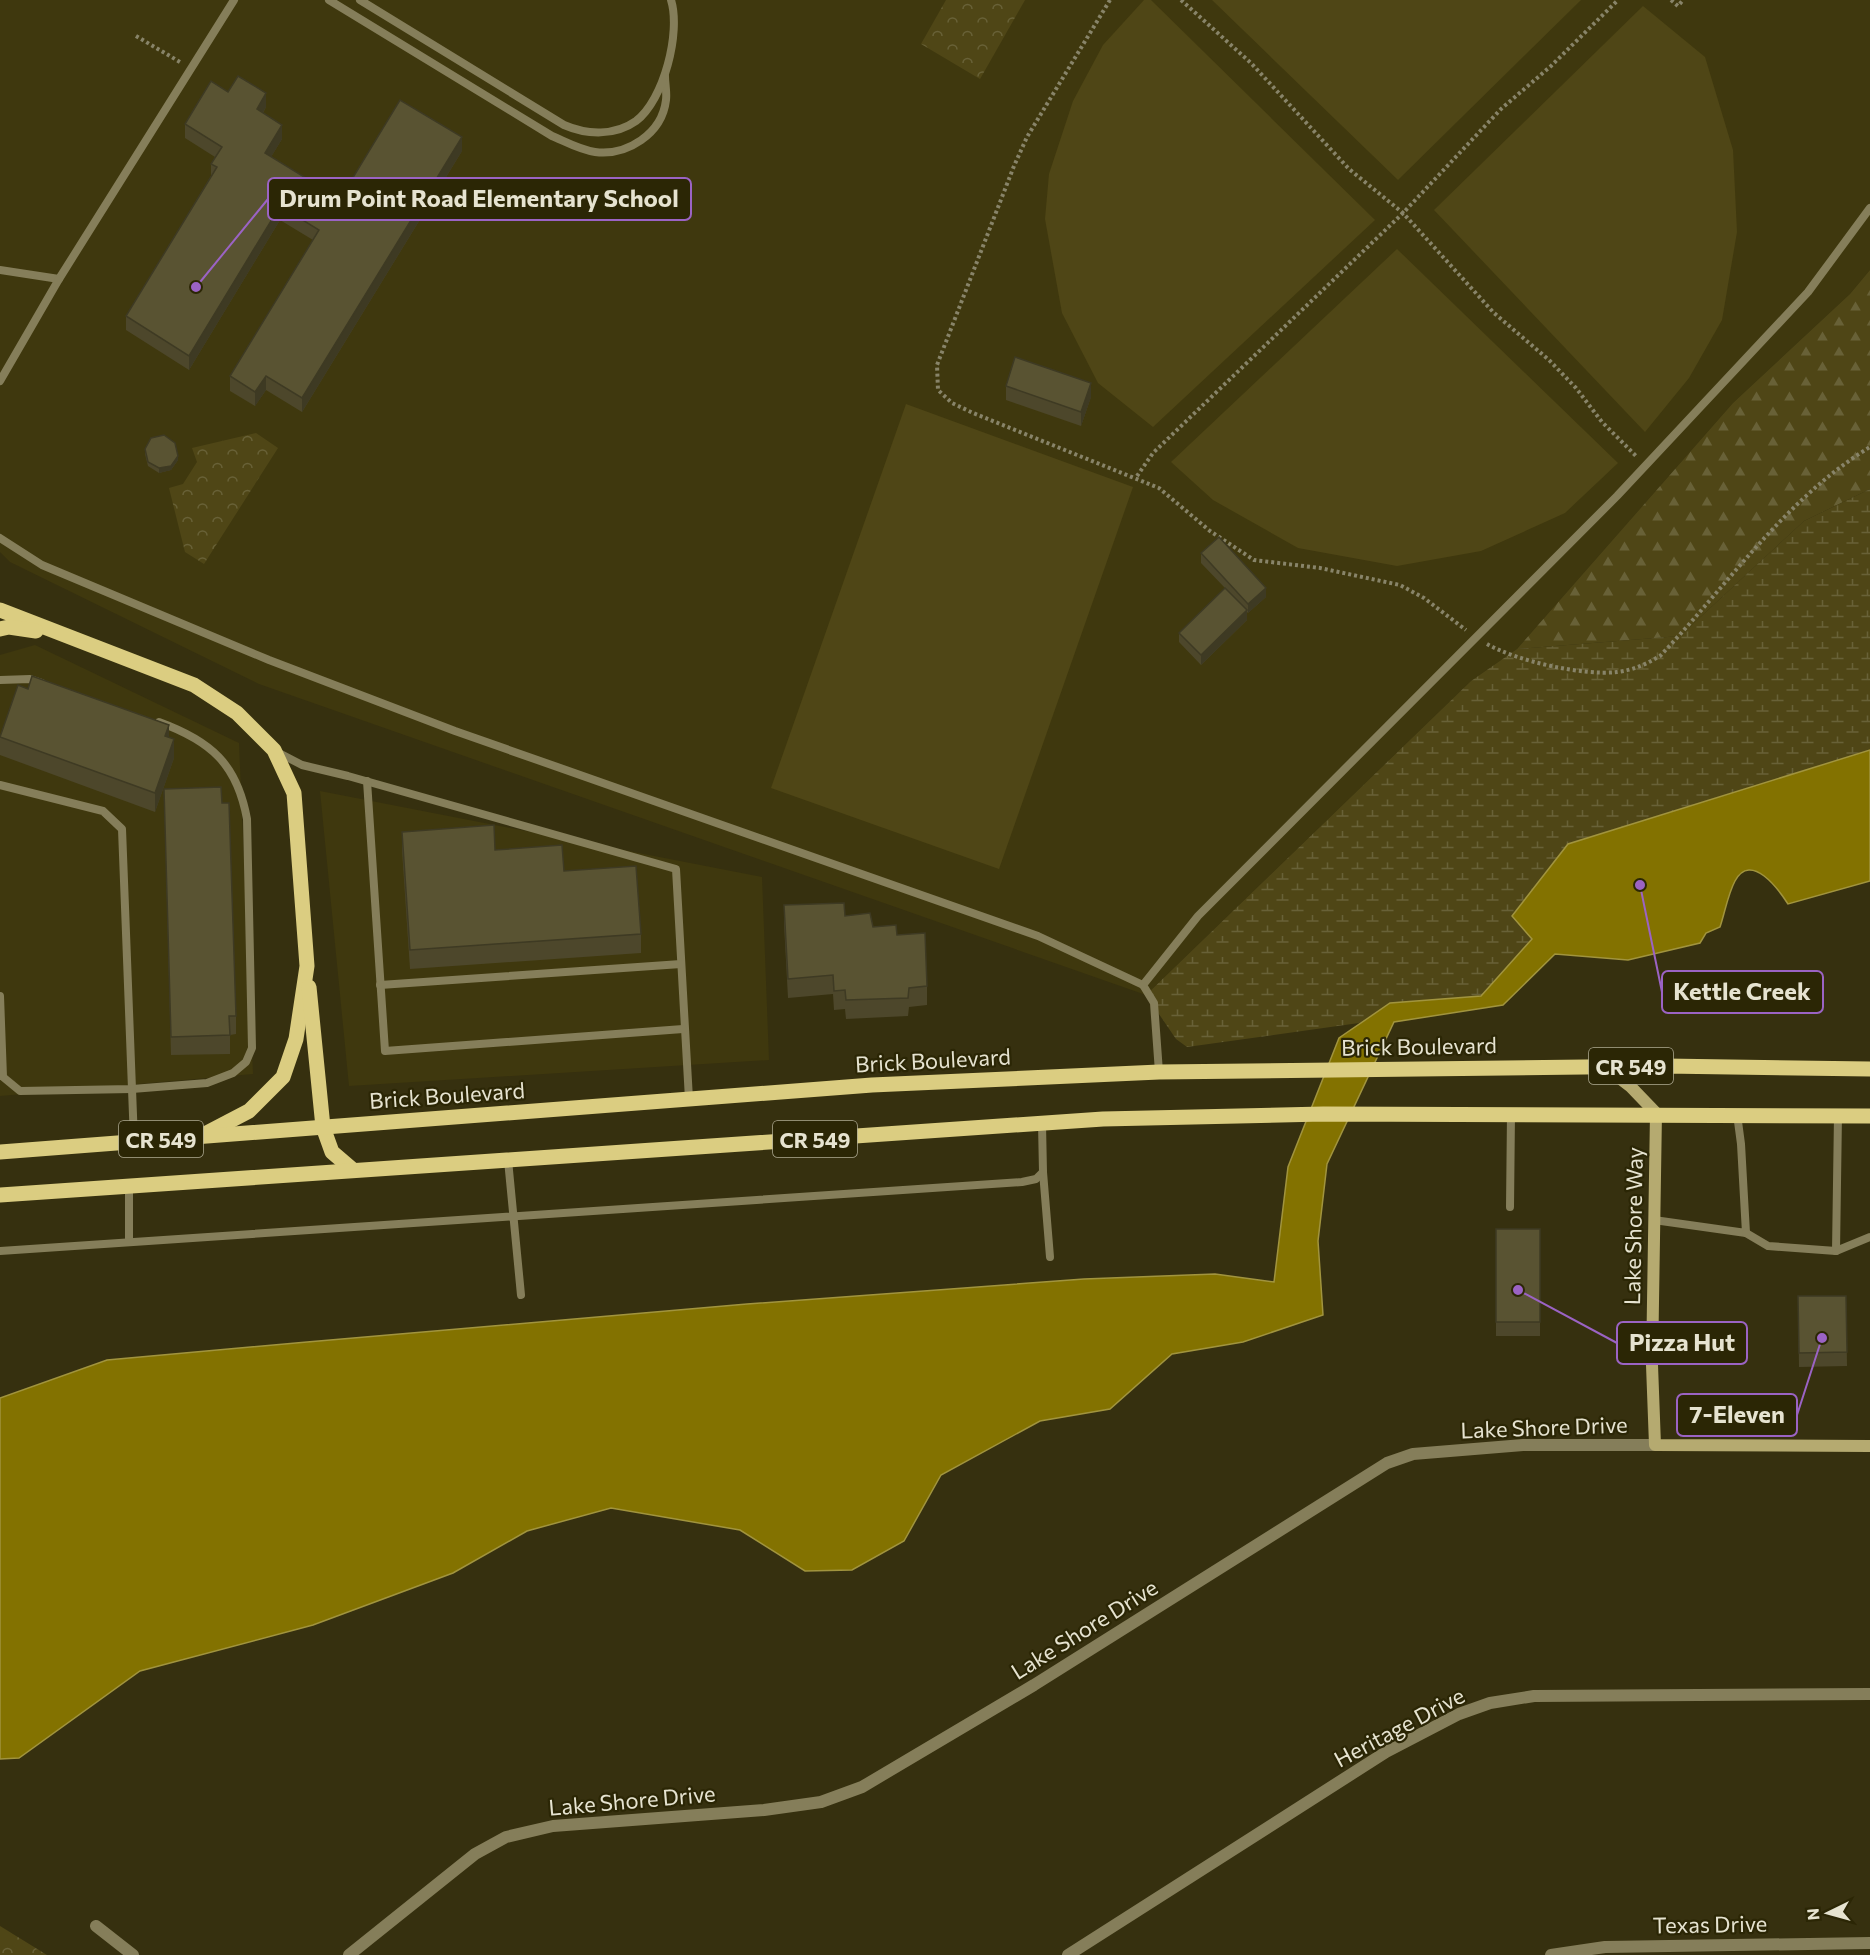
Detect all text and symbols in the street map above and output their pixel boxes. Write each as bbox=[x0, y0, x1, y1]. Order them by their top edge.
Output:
callout: Drum Point Road Elementary School bbox=[268, 178, 691, 220]
text: Drum Point Road Elementary School bbox=[279, 183, 679, 212]
callout: Kettle Creek bbox=[1662, 971, 1823, 1013]
text: Kettle Creek bbox=[1673, 976, 1811, 1005]
street label: Brick Boulevard bbox=[1341, 1031, 1497, 1061]
street label: Brick Boulevard bbox=[854, 1042, 1012, 1078]
road number: CR 549 bbox=[1589, 1048, 1673, 1084]
street label: Brick Boulevard bbox=[368, 1076, 526, 1114]
road number: CR 549 bbox=[119, 1121, 203, 1157]
road number: CR 549 bbox=[773, 1121, 857, 1157]
street label: Lake Shore Way bbox=[1618, 1147, 1648, 1305]
callout: Pizza Hut bbox=[1617, 1322, 1747, 1364]
text: Pizza Hut bbox=[1629, 1327, 1735, 1356]
callout: 7-Eleven bbox=[1677, 1394, 1797, 1436]
text: 7-Eleven bbox=[1689, 1399, 1785, 1428]
street label: Lake Shore Drive bbox=[1460, 1411, 1628, 1443]
street label: Lake Shore Drive bbox=[1006, 1573, 1162, 1685]
street label: Heritage Drive bbox=[1329, 1681, 1469, 1773]
street label: Lake Shore Drive bbox=[547, 1779, 717, 1821]
north arrow bbox=[1798, 1883, 1858, 1943]
text: N bbox=[1803, 1908, 1823, 1921]
street label: Texas Drive bbox=[1652, 1910, 1768, 1938]

